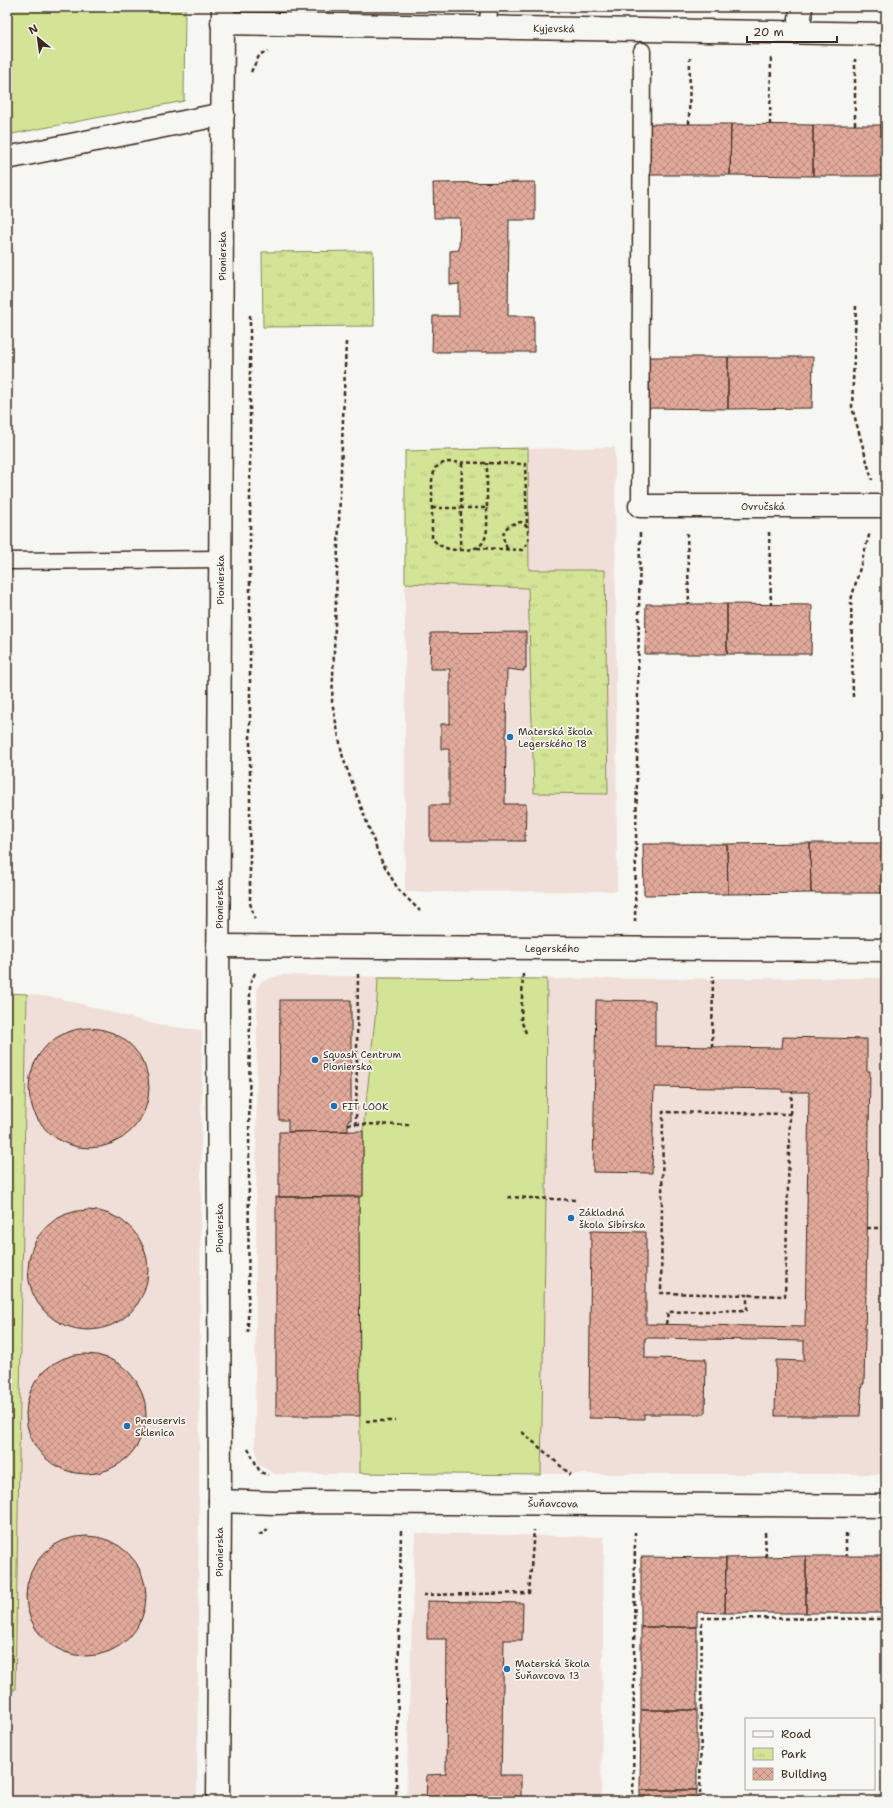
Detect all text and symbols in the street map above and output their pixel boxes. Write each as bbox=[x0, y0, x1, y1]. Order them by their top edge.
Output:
north arrow bbox=[18, 18, 58, 58]
scale bar bbox=[747, 18, 837, 44]
text: N bbox=[26, 21, 41, 38]
street label: Kyjevská bbox=[533, 22, 576, 35]
text: 20 m bbox=[753, 24, 784, 40]
street label: Pionierska bbox=[216, 231, 229, 281]
street label: Ovručská bbox=[741, 500, 786, 513]
street label: Pionierska bbox=[214, 555, 227, 605]
place label: Materská škola Legerského 18 bbox=[518, 725, 593, 750]
marker: Materská škola Legerského 18 bbox=[505, 732, 515, 742]
street label: Pionierska bbox=[213, 879, 226, 929]
street label: Legerského bbox=[525, 942, 579, 955]
place label: Squash Centrum Pionierska bbox=[323, 1048, 402, 1073]
marker: Squash Centrum Pionierska bbox=[310, 1055, 320, 1065]
place label: FIT LOOK bbox=[342, 1100, 389, 1113]
marker: FIT LOOK bbox=[329, 1101, 339, 1111]
street label: Pionierska bbox=[213, 1203, 226, 1253]
place label: Základná škola Sibírska bbox=[579, 1206, 646, 1231]
marker: Základná škola Sibírska bbox=[566, 1213, 576, 1223]
place label: Pneuservis Sklenica bbox=[135, 1414, 186, 1439]
marker: Pneuservis Sklenica bbox=[122, 1421, 132, 1431]
street label: Šuňavcova bbox=[528, 1497, 579, 1510]
street label: Pionierska bbox=[213, 1527, 226, 1577]
place label: Materská škola Šuňavcova 13 bbox=[515, 1657, 590, 1682]
marker: Materská škola Šuňavcova 13 bbox=[502, 1664, 512, 1674]
legend bbox=[745, 1718, 875, 1790]
text: Road bbox=[781, 1726, 812, 1742]
text: Park bbox=[781, 1746, 807, 1762]
text: Building bbox=[781, 1766, 827, 1782]

